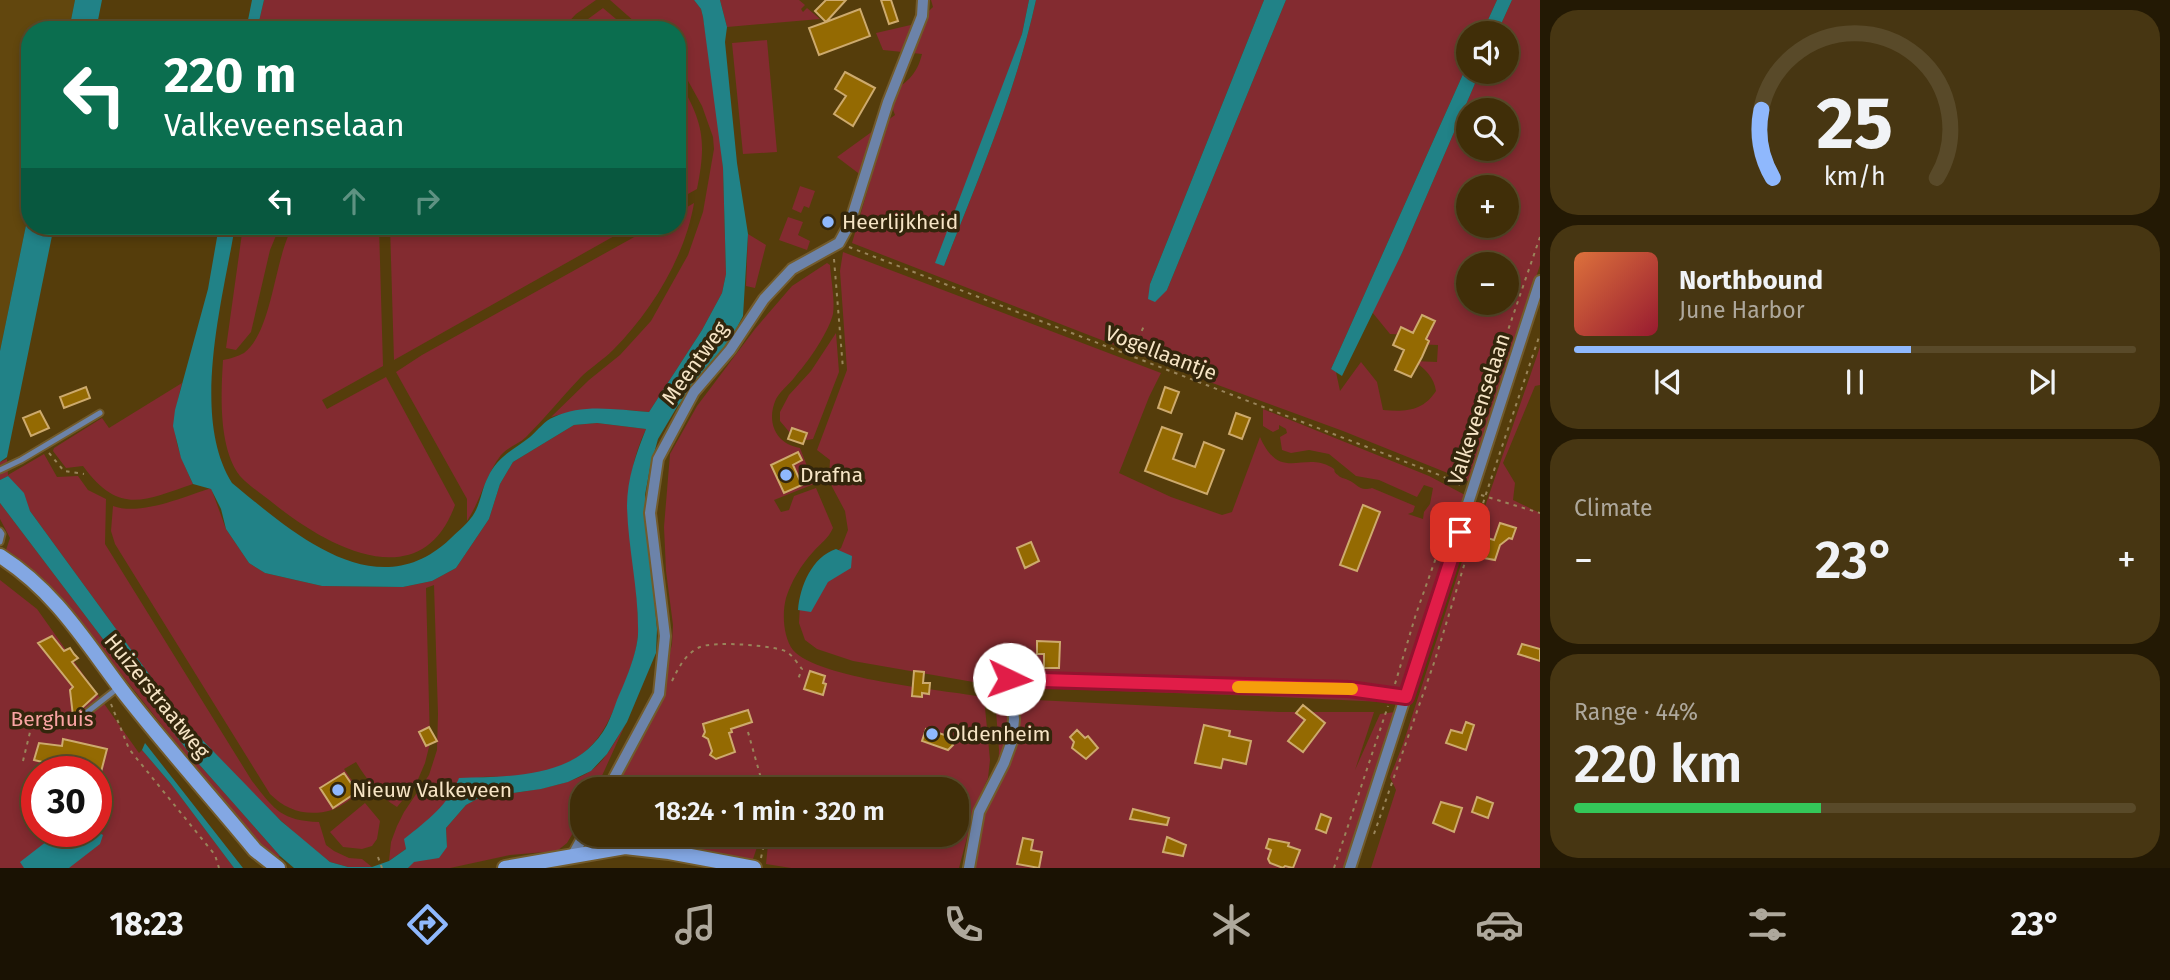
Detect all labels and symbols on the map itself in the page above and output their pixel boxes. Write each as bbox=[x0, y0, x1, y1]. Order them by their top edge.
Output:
place label: Heerlijkheid bbox=[842, 209, 958, 235]
marker: Heerlijkheid bbox=[820, 214, 836, 230]
street label: Meentweg bbox=[656, 316, 734, 410]
street label: Vogellaantje bbox=[1101, 320, 1221, 386]
street label: Valkeveenselaan bbox=[1442, 330, 1516, 488]
place label: Drafna bbox=[800, 462, 863, 488]
marker: Drafna bbox=[778, 467, 794, 483]
pin bbox=[1430, 502, 1490, 562]
street label: Huizerstraatweg bbox=[99, 628, 215, 764]
position arrow bbox=[972, 642, 1046, 716]
park label: Berghuis bbox=[10, 706, 94, 732]
place label: Oldenheim bbox=[946, 721, 1051, 747]
marker: Oldenheim bbox=[924, 726, 940, 742]
speed limit sign: 30 bbox=[21, 756, 112, 847]
place label: Nieuw Valkeveen bbox=[352, 777, 512, 803]
marker: Nieuw Valkeveen bbox=[330, 782, 346, 798]

